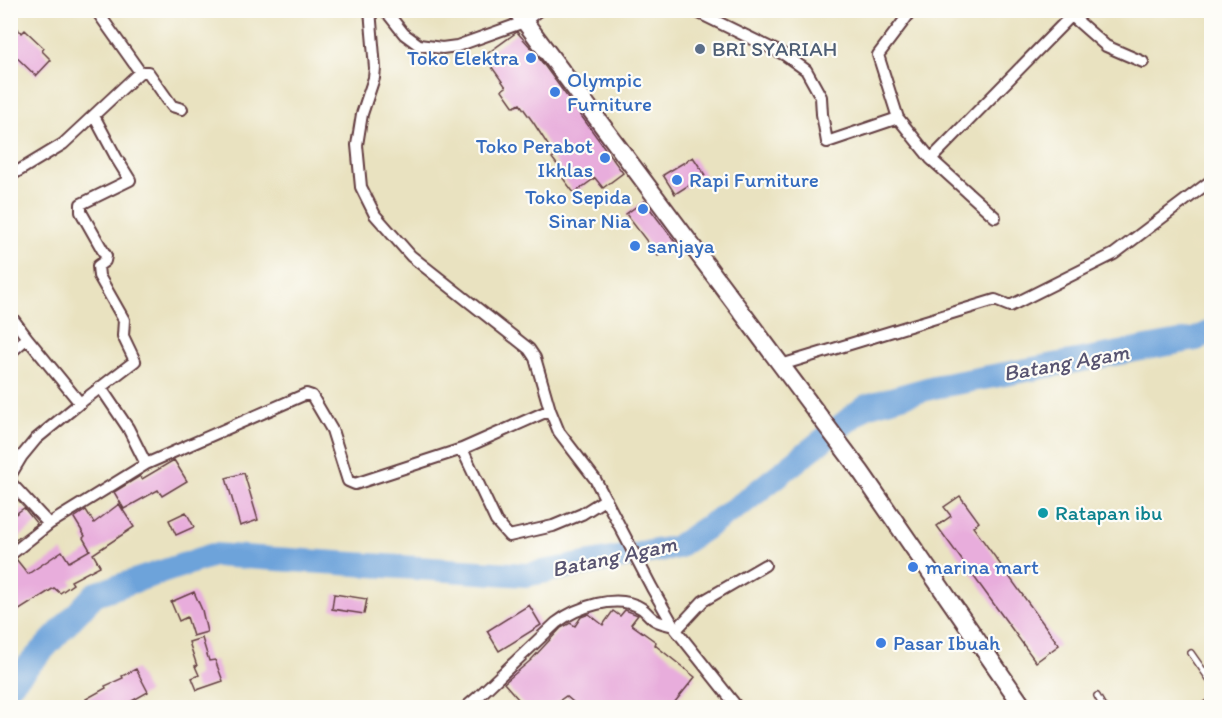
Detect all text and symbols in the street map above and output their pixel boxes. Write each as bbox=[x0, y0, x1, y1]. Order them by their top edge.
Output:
place label: BRI SYARIAH bbox=[712, 36, 837, 61]
marker: BRI SYARIAH bbox=[693, 42, 707, 56]
place label: Toko Elektra bbox=[407, 45, 519, 70]
marker: Toko Elektra bbox=[524, 51, 538, 65]
place label: Olympic Furniture bbox=[567, 67, 652, 116]
marker: Olympic Furniture bbox=[548, 85, 562, 99]
place label: Toko Perabot Ikhlas bbox=[476, 133, 593, 182]
marker: Toko Perabot Ikhlas bbox=[598, 151, 612, 165]
place label: Rapi Furniture bbox=[689, 167, 819, 192]
marker: Rapi Furniture bbox=[670, 173, 684, 187]
place label: Toko Sepida Sinar Nia bbox=[525, 184, 631, 233]
marker: Toko Sepida Sinar Nia bbox=[636, 202, 650, 216]
place label: sanjaya bbox=[647, 233, 715, 258]
marker: sanjaya bbox=[628, 239, 642, 253]
water label: Batang Agam bbox=[1001, 338, 1131, 387]
place label: Ratapan ibu bbox=[1055, 500, 1162, 525]
marker: Ratapan ibu bbox=[1036, 506, 1050, 520]
water label: Batang Agam bbox=[549, 530, 679, 583]
place label: marina mart bbox=[925, 554, 1039, 579]
marker: marina mart bbox=[906, 560, 920, 574]
place label: Pasar Ibuah bbox=[893, 630, 1001, 655]
marker: Pasar Ibuah bbox=[874, 636, 888, 650]

